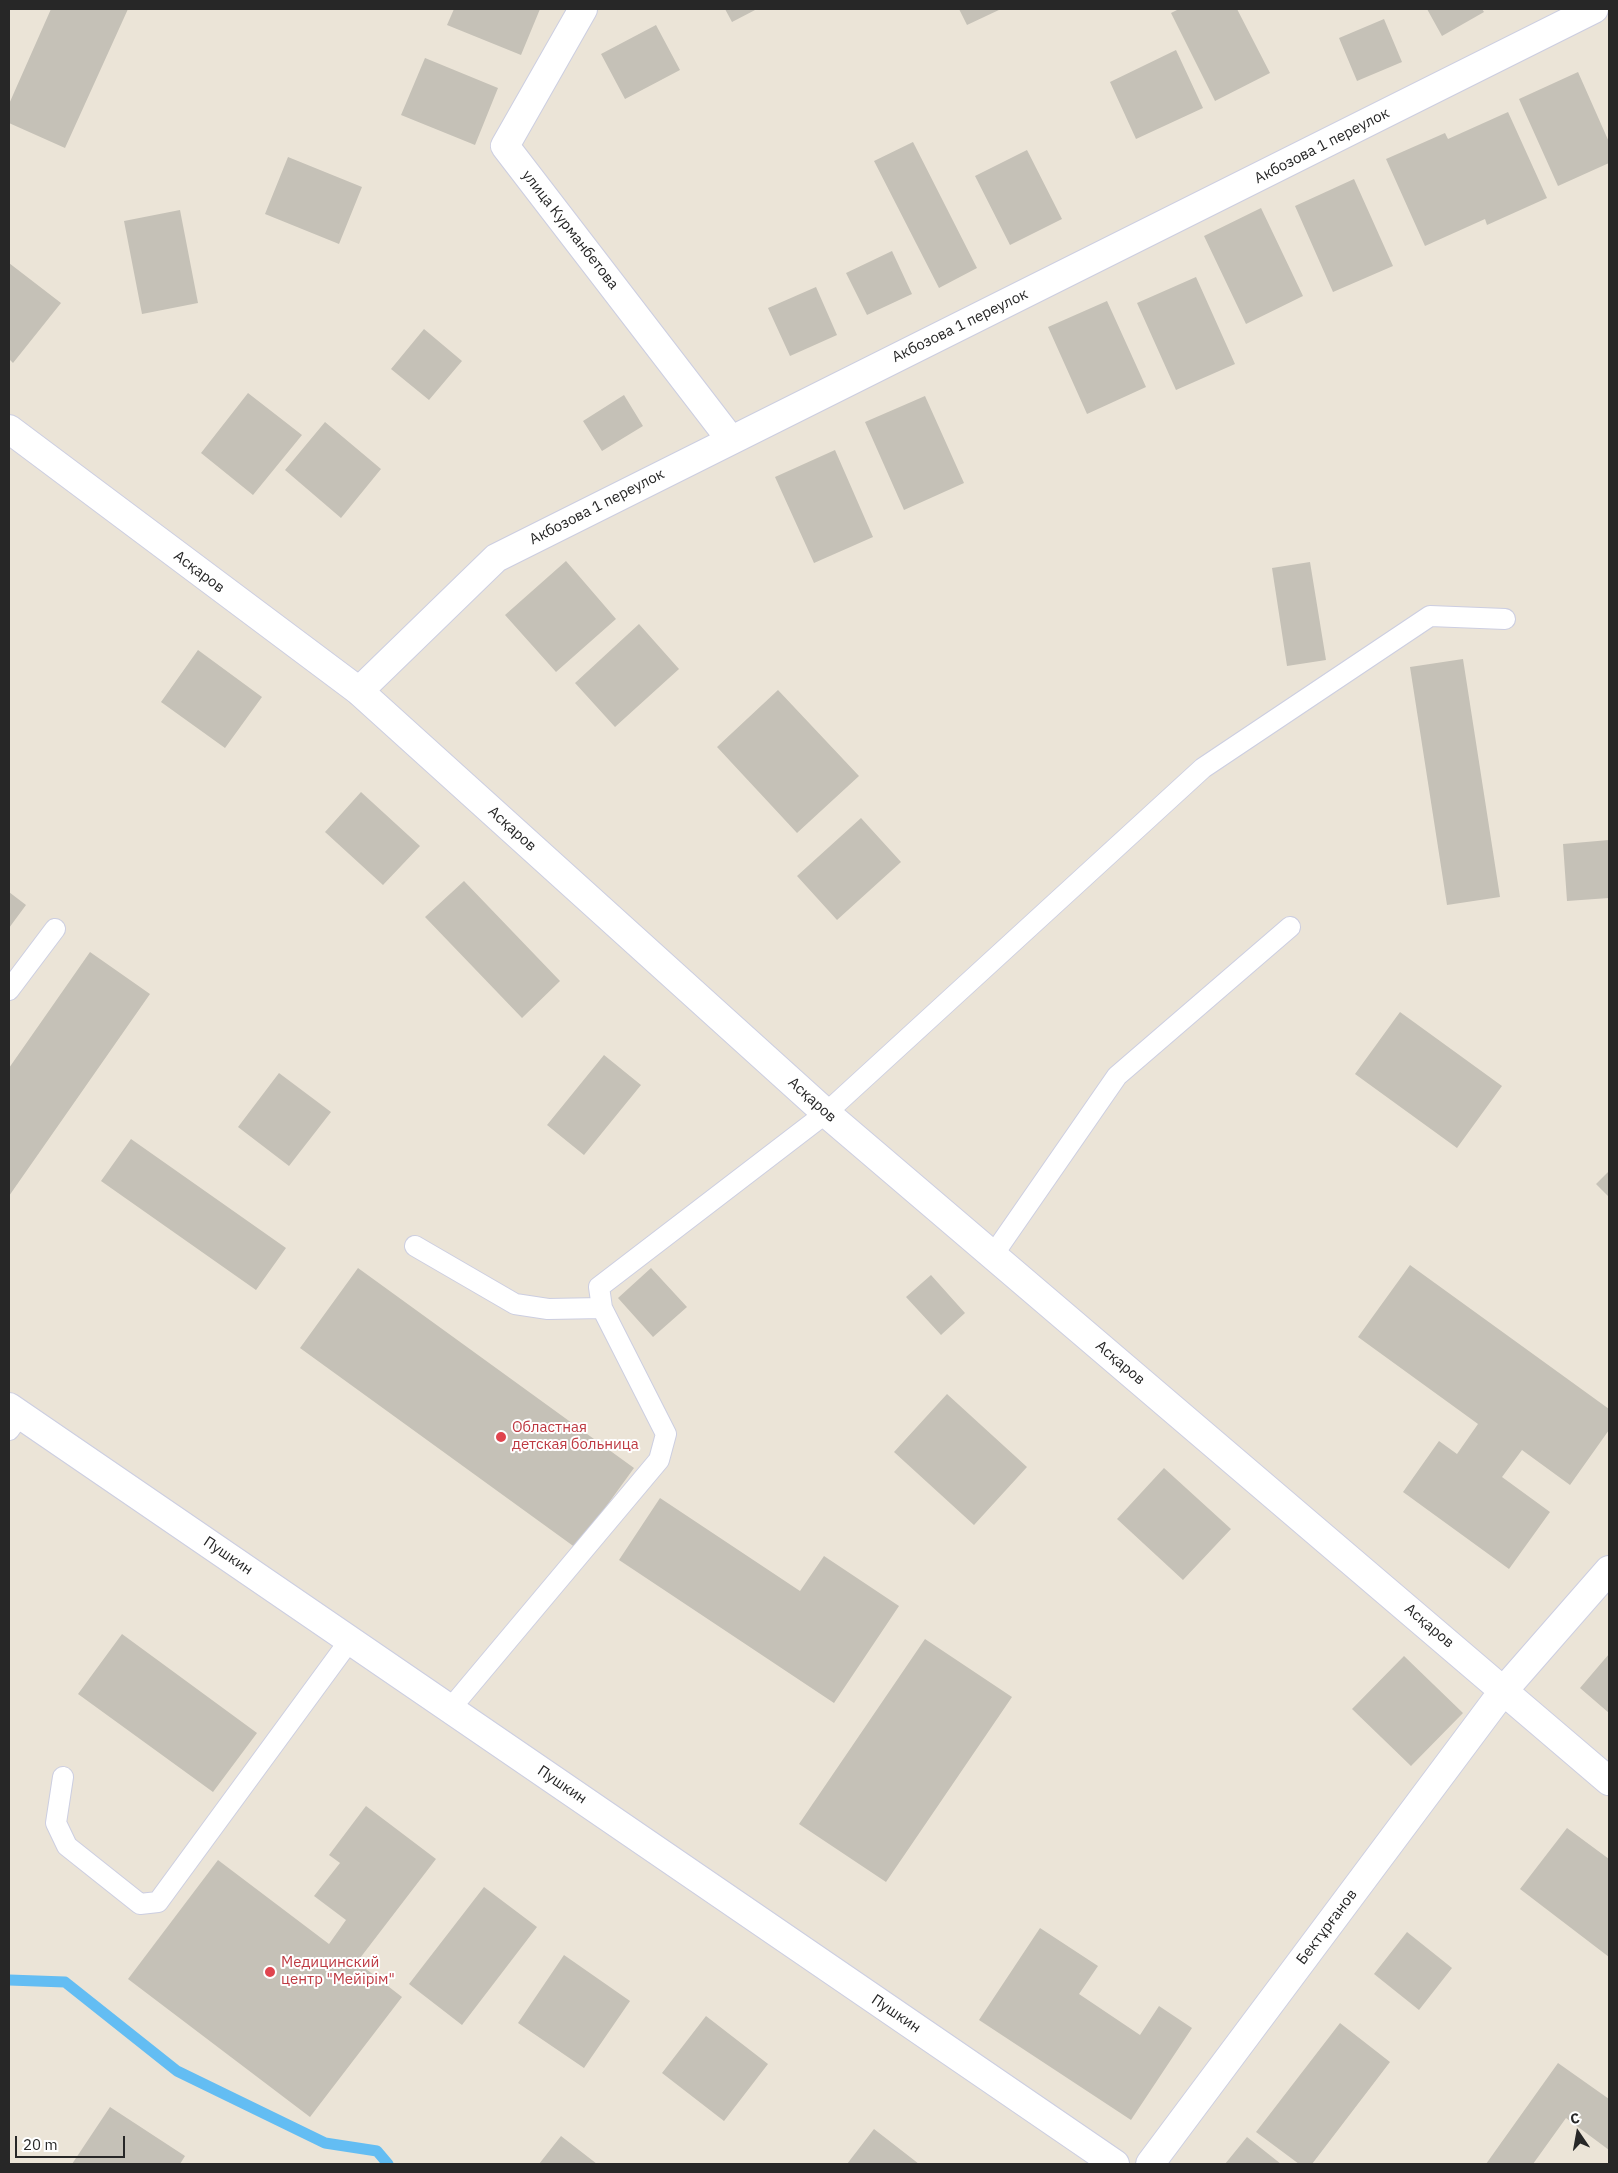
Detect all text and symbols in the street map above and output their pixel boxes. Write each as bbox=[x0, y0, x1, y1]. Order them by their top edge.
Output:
street label: Акбозова 1 переулок bbox=[1252, 104, 1392, 188]
street label: улица Курманбетова bbox=[518, 167, 622, 293]
street label: Акбозова 1 переулок bbox=[889, 285, 1031, 367]
street label: Акбозова 1 переулок bbox=[527, 465, 667, 549]
street label: Асқаров bbox=[170, 547, 228, 597]
street label: Асқаров bbox=[484, 803, 540, 855]
street label: Асқаров bbox=[784, 1074, 840, 1126]
street label: Асқаров bbox=[1092, 1337, 1148, 1389]
place label: Областная детская больница bbox=[512, 1419, 639, 1454]
marker: Областная детская больница bbox=[494, 1430, 508, 1444]
street label: Пушкин bbox=[200, 1533, 256, 1579]
street label: Асқаров bbox=[1401, 1600, 1457, 1652]
street label: Пушкин bbox=[534, 1762, 590, 1808]
street label: Бектұрғанов bbox=[1293, 1886, 1361, 1968]
place label: Медицинский центр "Мейірім" bbox=[281, 1954, 395, 1989]
marker: Медицинский центр "Мейірім" bbox=[263, 1965, 277, 1979]
street label: Пушкин bbox=[868, 1991, 924, 2037]
north arrow bbox=[1553, 2108, 1603, 2158]
text: С bbox=[1569, 2109, 1581, 2128]
scale bar bbox=[18, 2126, 128, 2158]
text: 20 m bbox=[23, 2135, 58, 2154]

